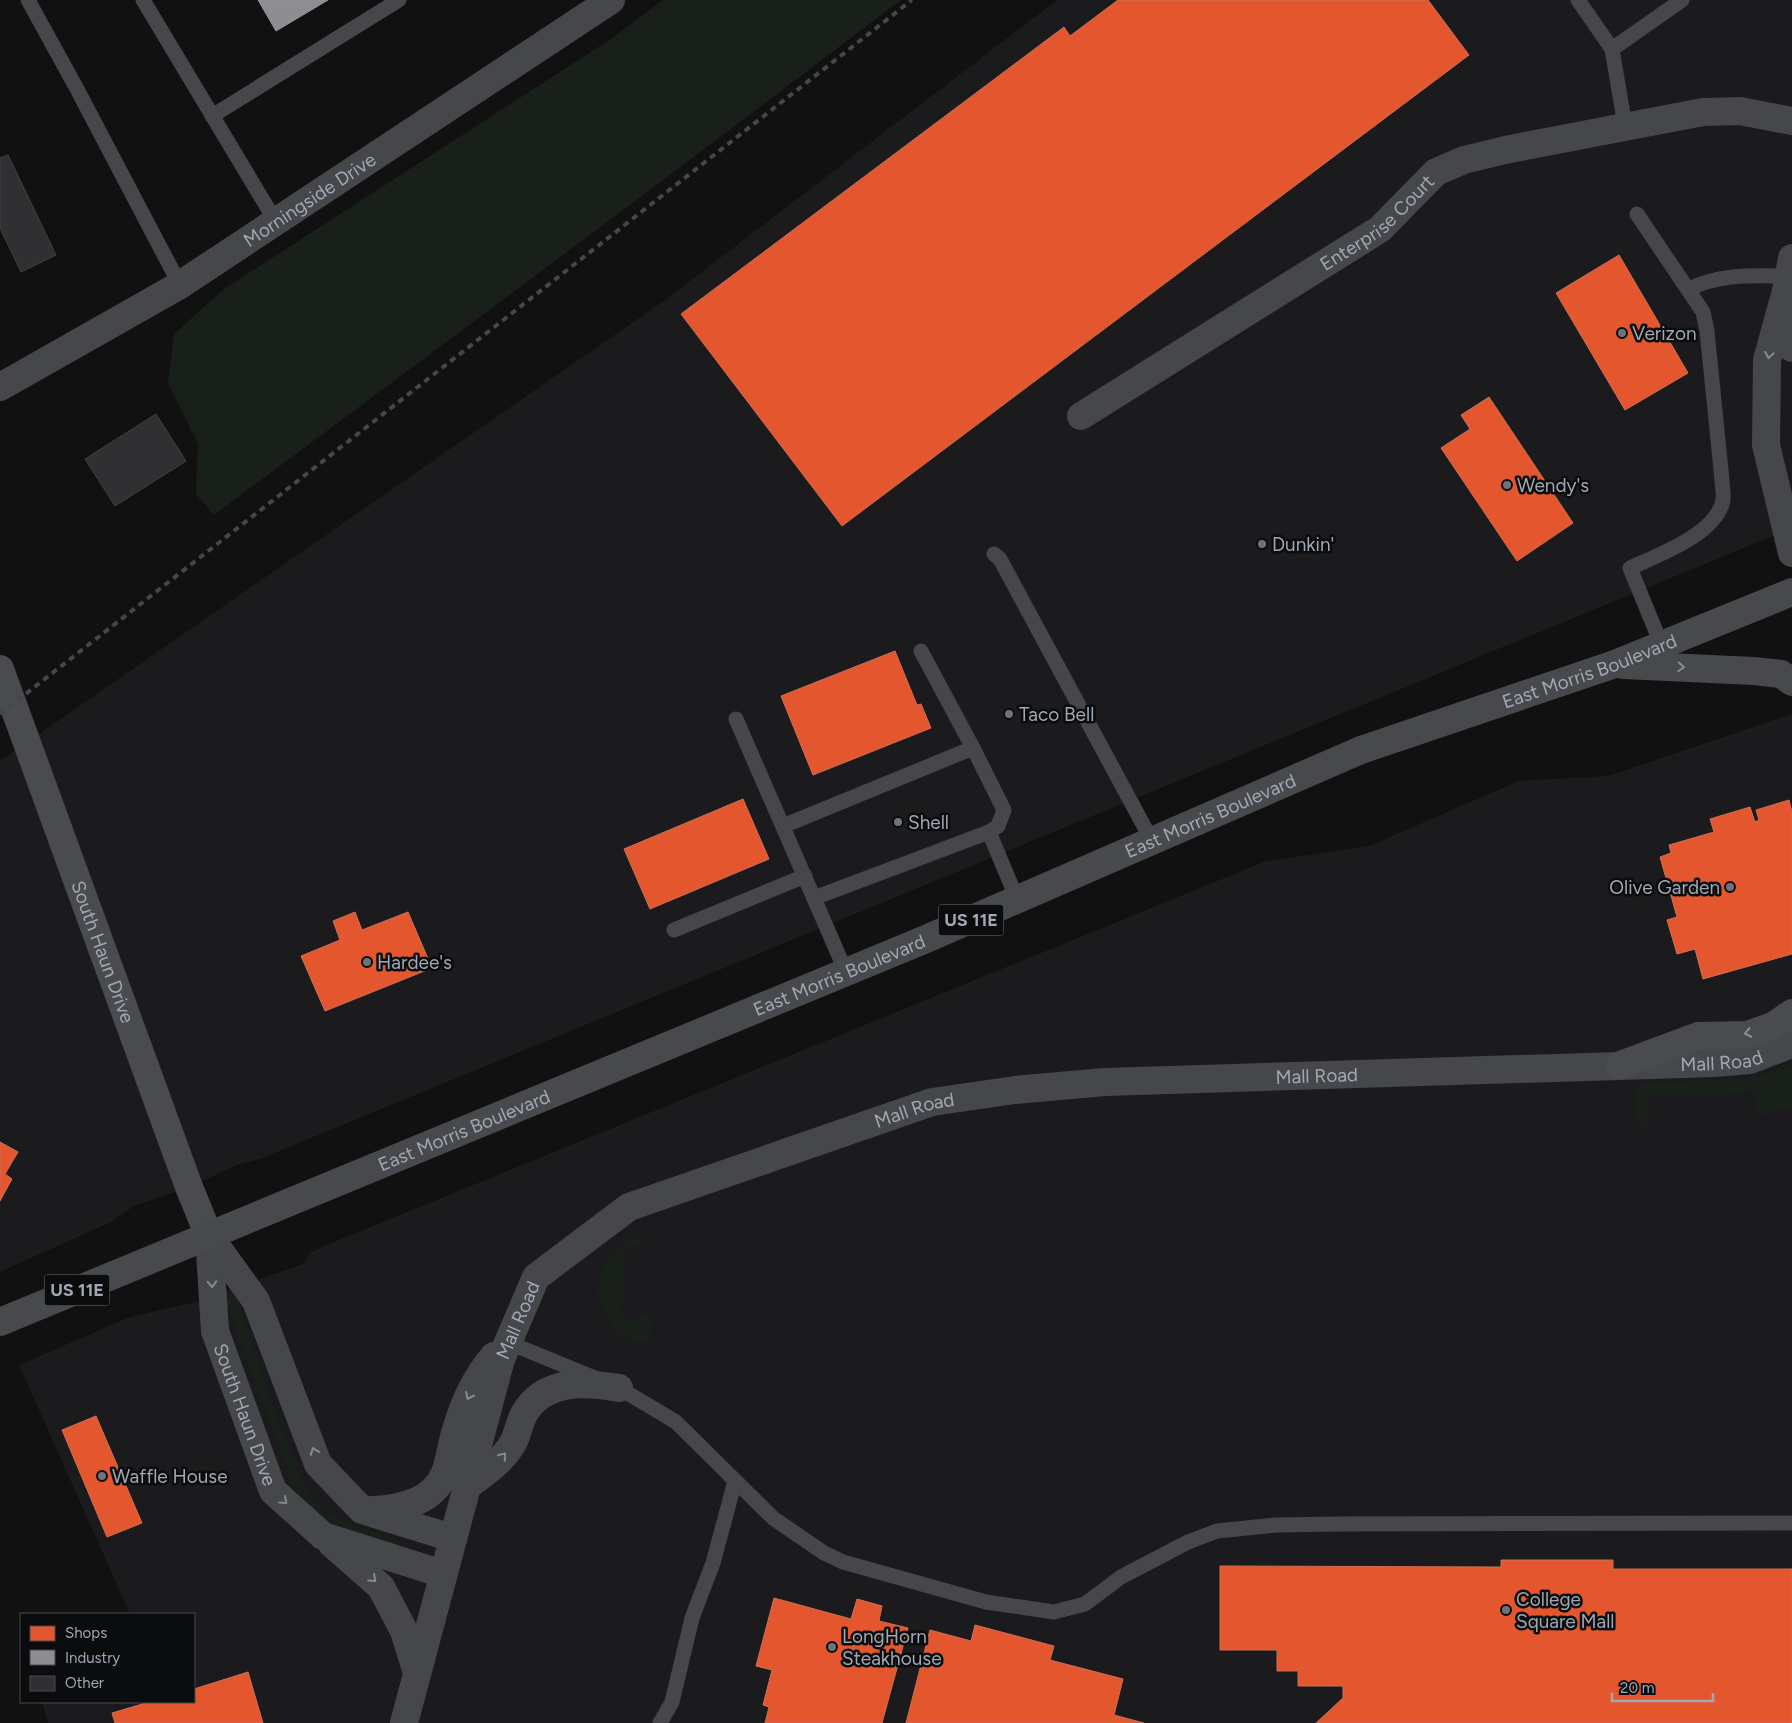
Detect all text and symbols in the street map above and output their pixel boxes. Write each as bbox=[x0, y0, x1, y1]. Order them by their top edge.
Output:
street label: Morningside Drive bbox=[239, 147, 380, 251]
street label: Enterprise Court bbox=[1315, 170, 1438, 275]
place label: Verizon bbox=[1632, 322, 1697, 345]
marker: Verizon bbox=[1616, 327, 1628, 339]
one-way arrow bbox=[1764, 350, 1774, 359]
place label: Wendy's bbox=[1517, 474, 1589, 497]
marker: Wendy's bbox=[1501, 479, 1513, 491]
place label: Dunkin' bbox=[1272, 533, 1334, 556]
marker: Dunkin' bbox=[1256, 538, 1268, 550]
street label: East Morris Boulevard bbox=[1499, 629, 1680, 713]
one-way arrow bbox=[1677, 662, 1685, 673]
place label: Taco Bell bbox=[1019, 703, 1094, 726]
marker: Taco Bell bbox=[1003, 708, 1015, 720]
street label: East Morris Boulevard bbox=[1121, 768, 1299, 863]
place label: Shell bbox=[908, 811, 949, 834]
marker: Shell bbox=[892, 816, 904, 828]
place label: Olive Garden bbox=[1609, 876, 1720, 899]
street label: South Haun Drive bbox=[67, 878, 140, 1026]
marker: Olive Garden bbox=[1724, 881, 1736, 893]
road number: US 11E bbox=[938, 904, 1004, 936]
street label: East Morris Boulevard bbox=[750, 929, 929, 1021]
place label: Hardee's bbox=[377, 951, 452, 974]
marker: Hardee's bbox=[361, 956, 373, 968]
one-way arrow bbox=[1744, 1027, 1753, 1038]
street label: Mall Road bbox=[1680, 1045, 1766, 1076]
street label: Mall Road bbox=[1275, 1063, 1358, 1088]
street label: East Morris Boulevard bbox=[374, 1084, 553, 1176]
street label: Mall Road bbox=[871, 1087, 956, 1133]
road number: US 11E bbox=[44, 1274, 110, 1306]
street label: Mall Road bbox=[491, 1278, 544, 1363]
one-way arrow bbox=[206, 1280, 217, 1288]
street label: South Haun Drive bbox=[209, 1340, 282, 1489]
one-way arrow bbox=[464, 1391, 475, 1400]
one-way arrow bbox=[310, 1447, 320, 1456]
one-way arrow bbox=[497, 1452, 506, 1461]
place label: Waffle House bbox=[112, 1465, 228, 1488]
marker: Waffle House bbox=[96, 1470, 108, 1482]
one-way arrow bbox=[279, 1495, 288, 1504]
one-way arrow bbox=[367, 1573, 376, 1582]
place label: College Square Mall bbox=[1516, 1588, 1615, 1633]
marker: College Square Mall bbox=[1500, 1604, 1512, 1616]
legend bbox=[20, 1613, 195, 1703]
text: Shops bbox=[65, 1624, 107, 1642]
place label: LongHorn Steakhouse bbox=[842, 1625, 942, 1670]
marker: LongHorn Steakhouse bbox=[826, 1641, 838, 1653]
text: Industry bbox=[65, 1649, 120, 1667]
scale bar bbox=[1612, 1670, 1713, 1702]
text: Other bbox=[65, 1674, 104, 1692]
text: 20 m bbox=[1620, 1679, 1654, 1697]

